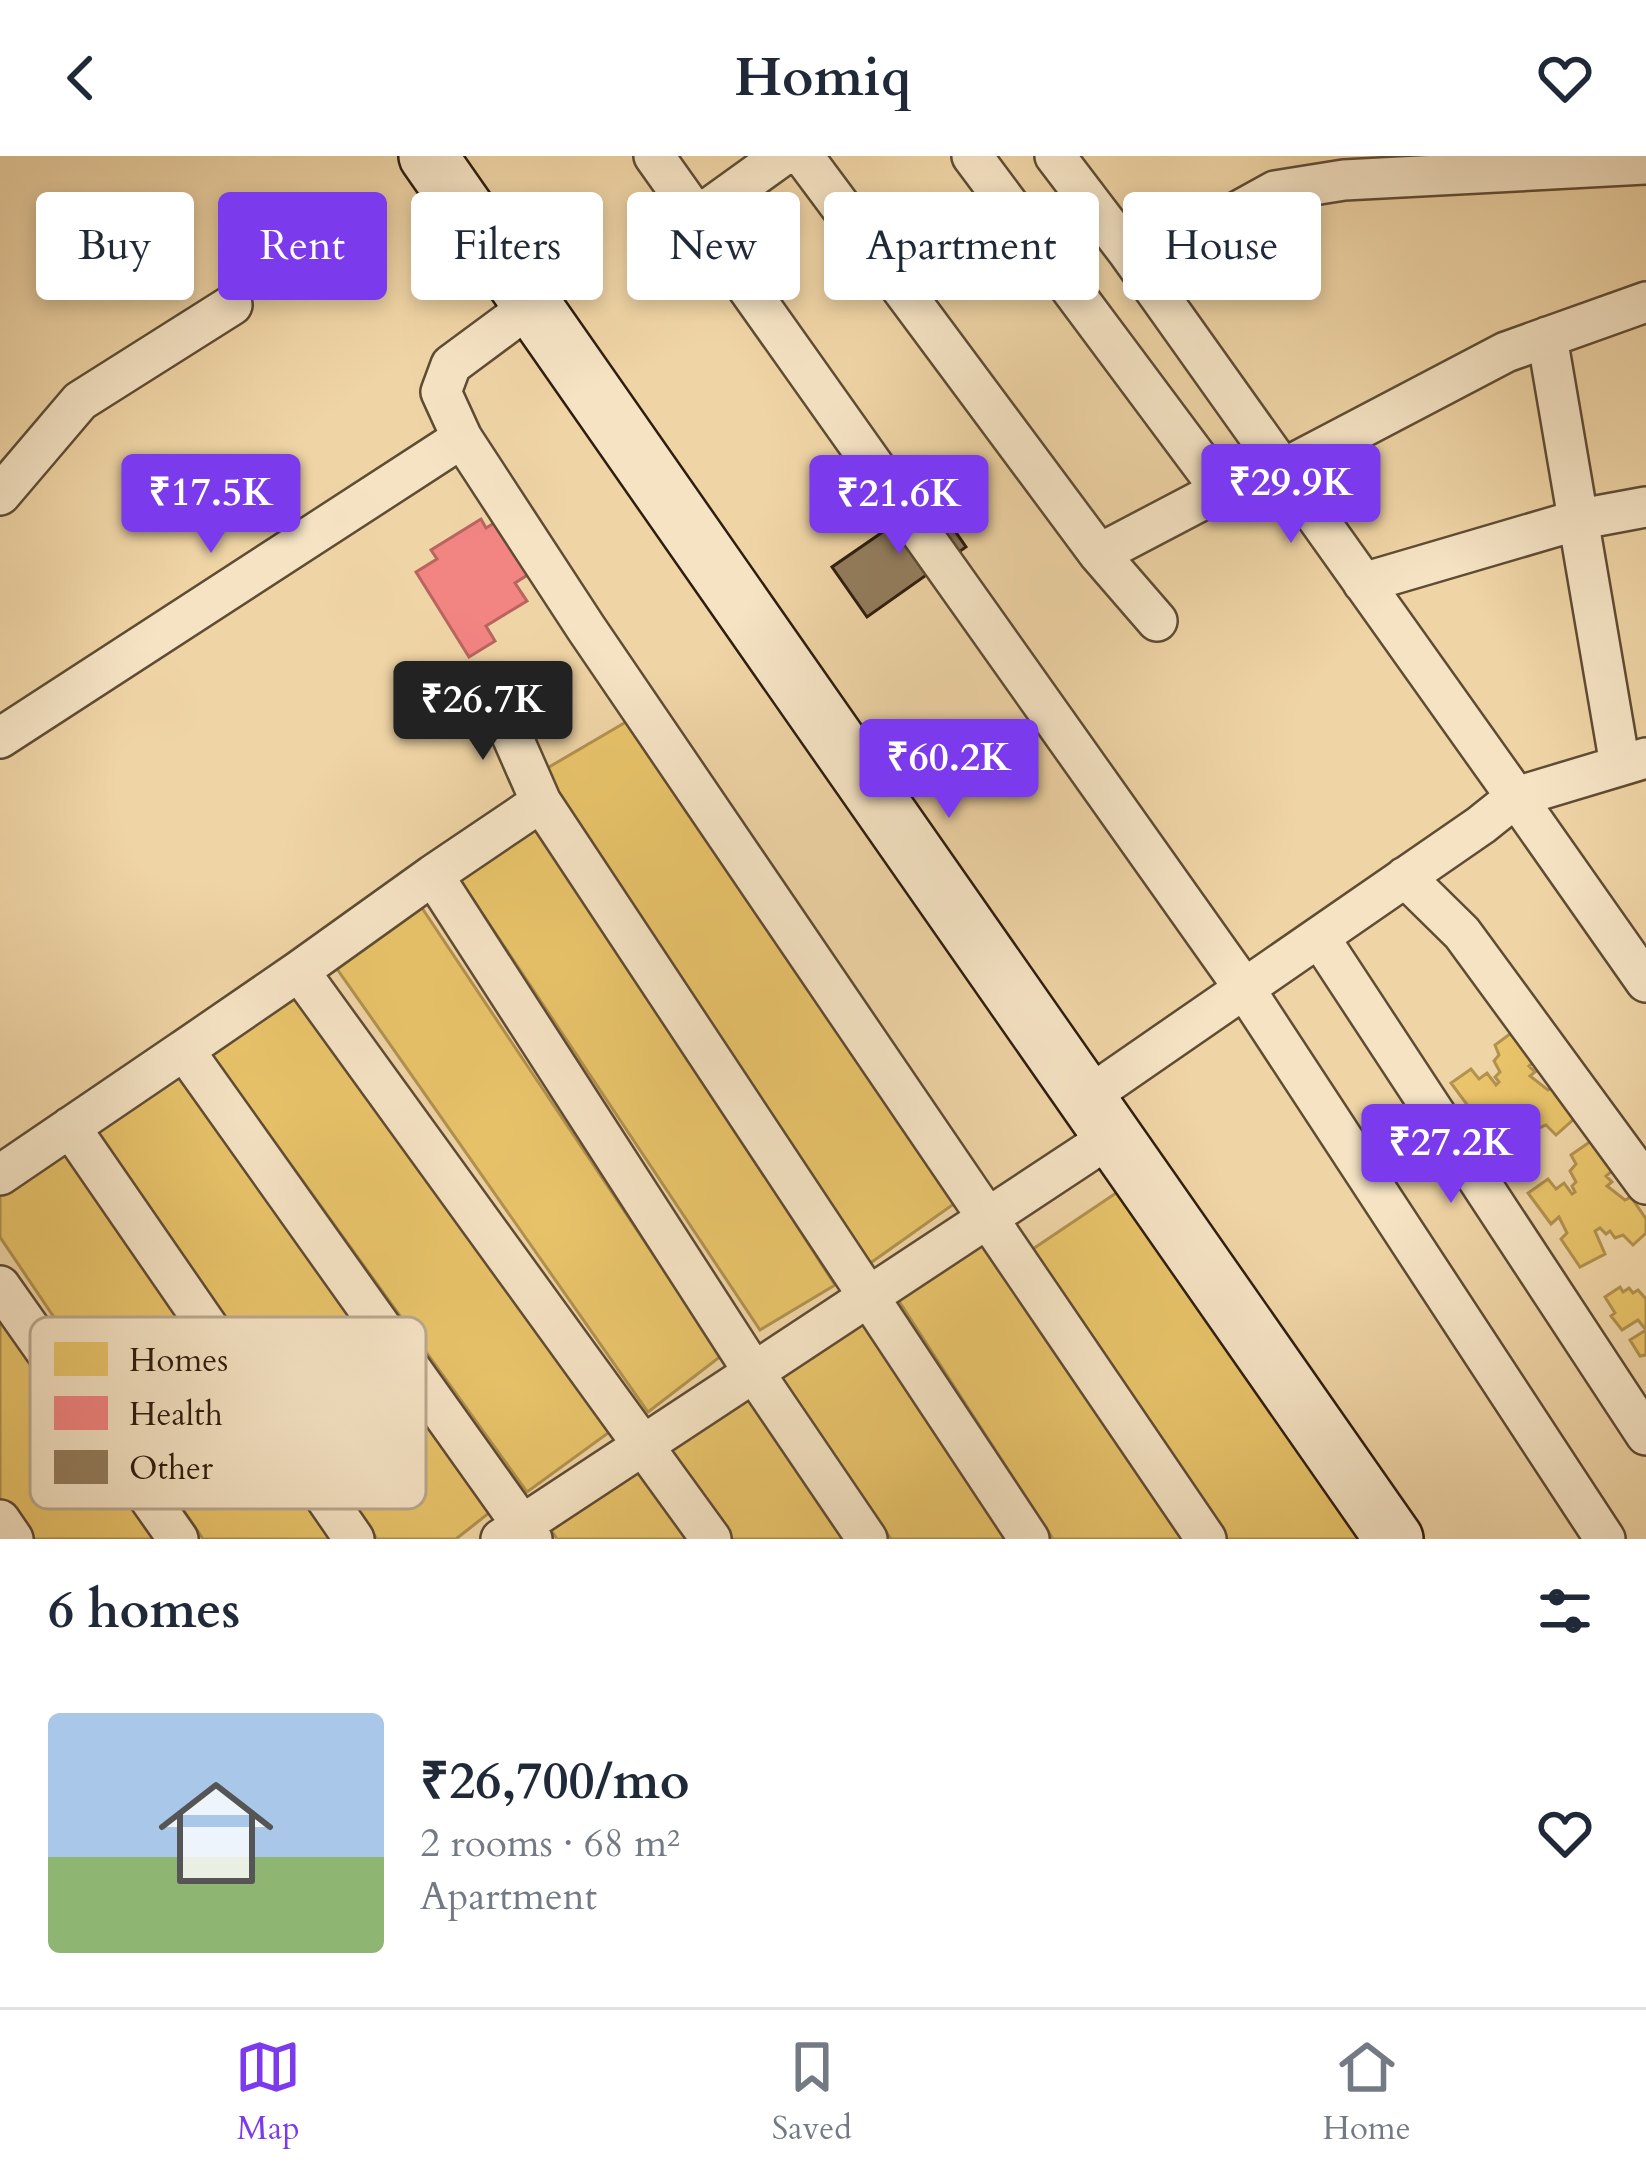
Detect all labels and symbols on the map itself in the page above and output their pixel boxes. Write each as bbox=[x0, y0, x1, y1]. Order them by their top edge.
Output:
pin: ₹29.9K bbox=[1193, 444, 1389, 546]
pin: ₹17.5K bbox=[113, 454, 309, 556]
pin: ₹21.6K bbox=[801, 455, 997, 557]
pin: ₹26.7K bbox=[385, 661, 581, 763]
pin: ₹60.2K bbox=[851, 719, 1047, 821]
pin: ₹27.2K bbox=[1353, 1104, 1549, 1206]
legend bbox=[30, 1317, 426, 1509]
text: Homes bbox=[129, 1338, 228, 1383]
text: Health bbox=[129, 1392, 223, 1437]
text: Other bbox=[129, 1446, 214, 1491]

